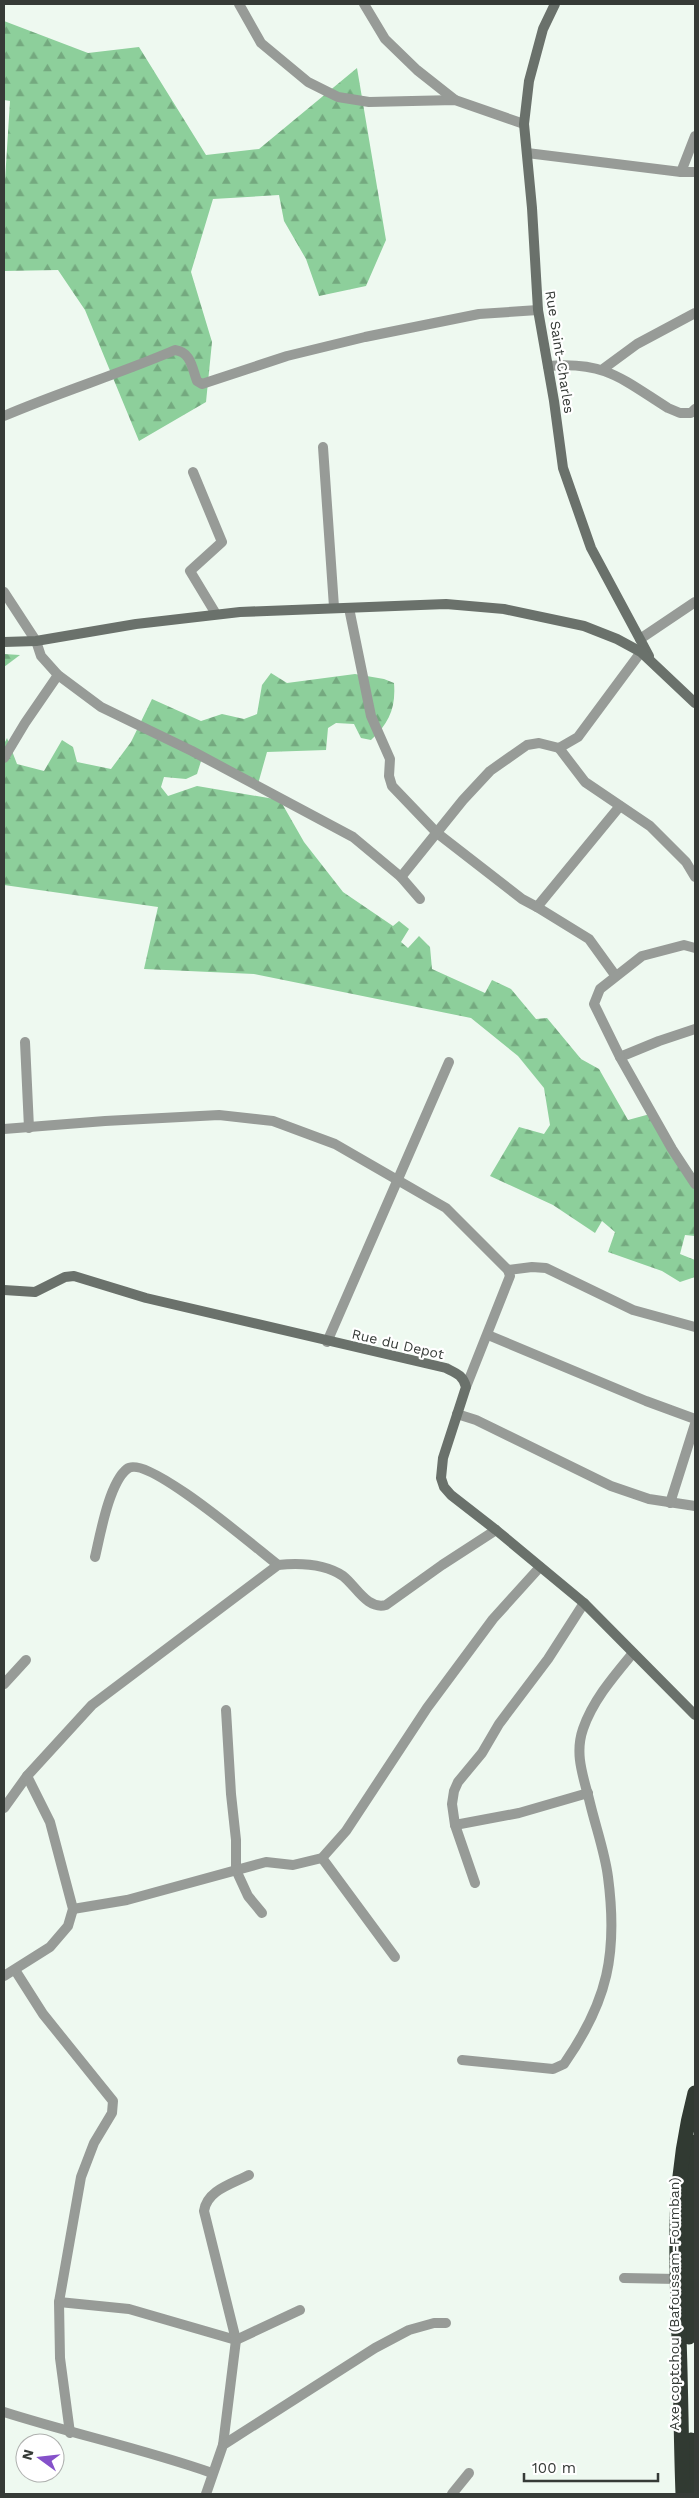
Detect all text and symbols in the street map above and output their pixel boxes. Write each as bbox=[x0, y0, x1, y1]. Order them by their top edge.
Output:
street label: Rue Saint-Charles bbox=[542, 289, 578, 415]
street label: Rue du Depot bbox=[350, 1326, 446, 1362]
street label: Axe coptchou (Bafoussam-Foumban) bbox=[666, 2177, 682, 2431]
north arrow bbox=[15, 2433, 65, 2483]
text: N bbox=[18, 2448, 37, 2462]
scale bar bbox=[524, 2450, 658, 2482]
text: 100 m bbox=[532, 2459, 576, 2477]

